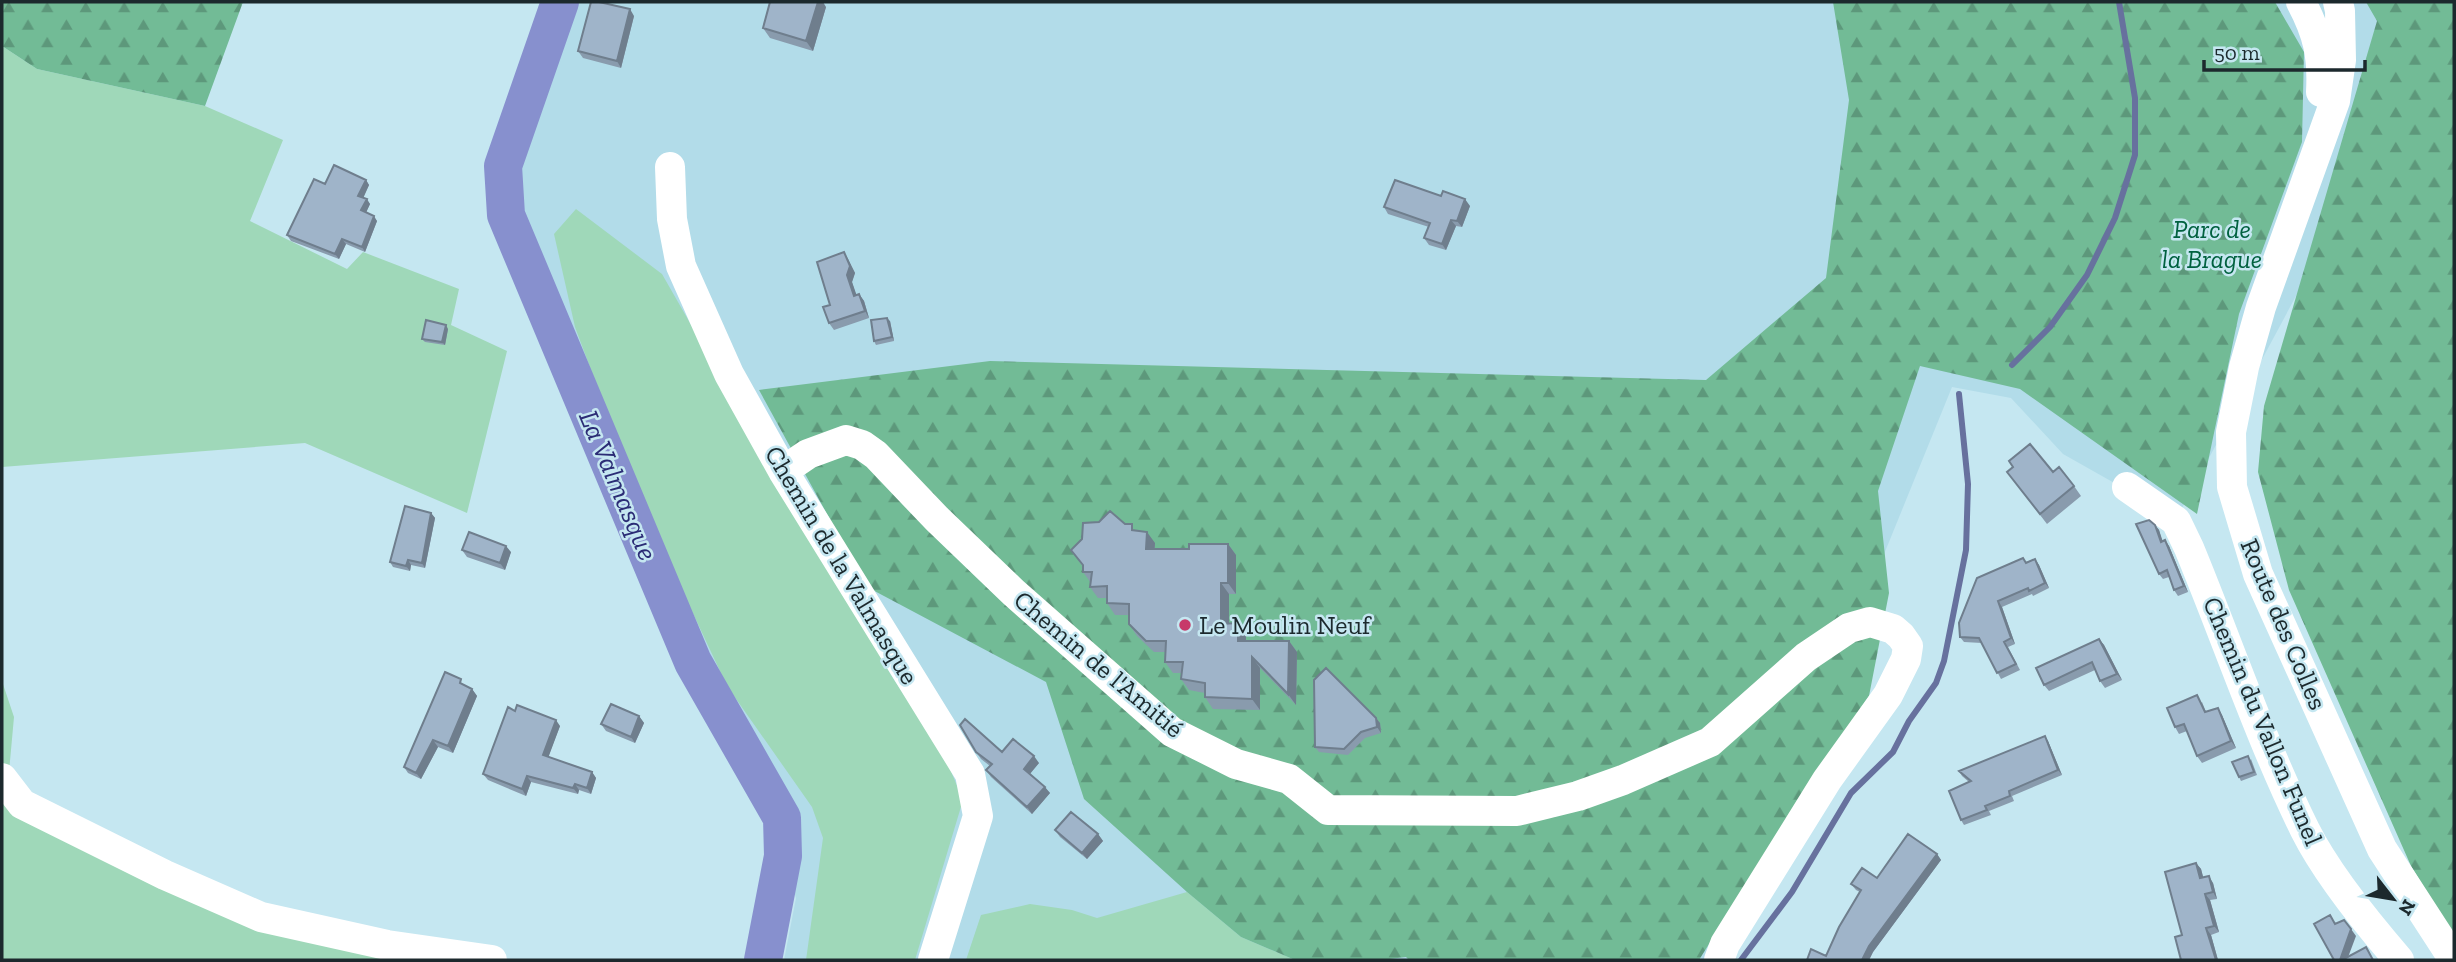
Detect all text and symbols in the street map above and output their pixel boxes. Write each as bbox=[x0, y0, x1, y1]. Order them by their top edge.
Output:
scale bar bbox=[2204, 28, 2365, 72]
text: 50 m bbox=[2214, 40, 2260, 65]
park label: Parc de la Brague bbox=[2162, 213, 2262, 275]
water label: La Valmasque bbox=[572, 405, 665, 565]
street label: Chemin de la Valmasque bbox=[758, 440, 926, 690]
street label: Route des Colles bbox=[2234, 534, 2334, 714]
street label: Chemin de l'Amitié bbox=[1007, 584, 1191, 744]
street label: Chemin du Vallon Funel bbox=[2196, 592, 2330, 850]
place label: Le Moulin Neuf bbox=[1199, 609, 1372, 641]
marker: Le Moulin Neuf bbox=[1177, 617, 1193, 633]
north arrow bbox=[2358, 864, 2428, 934]
text: N bbox=[2394, 895, 2421, 920]

